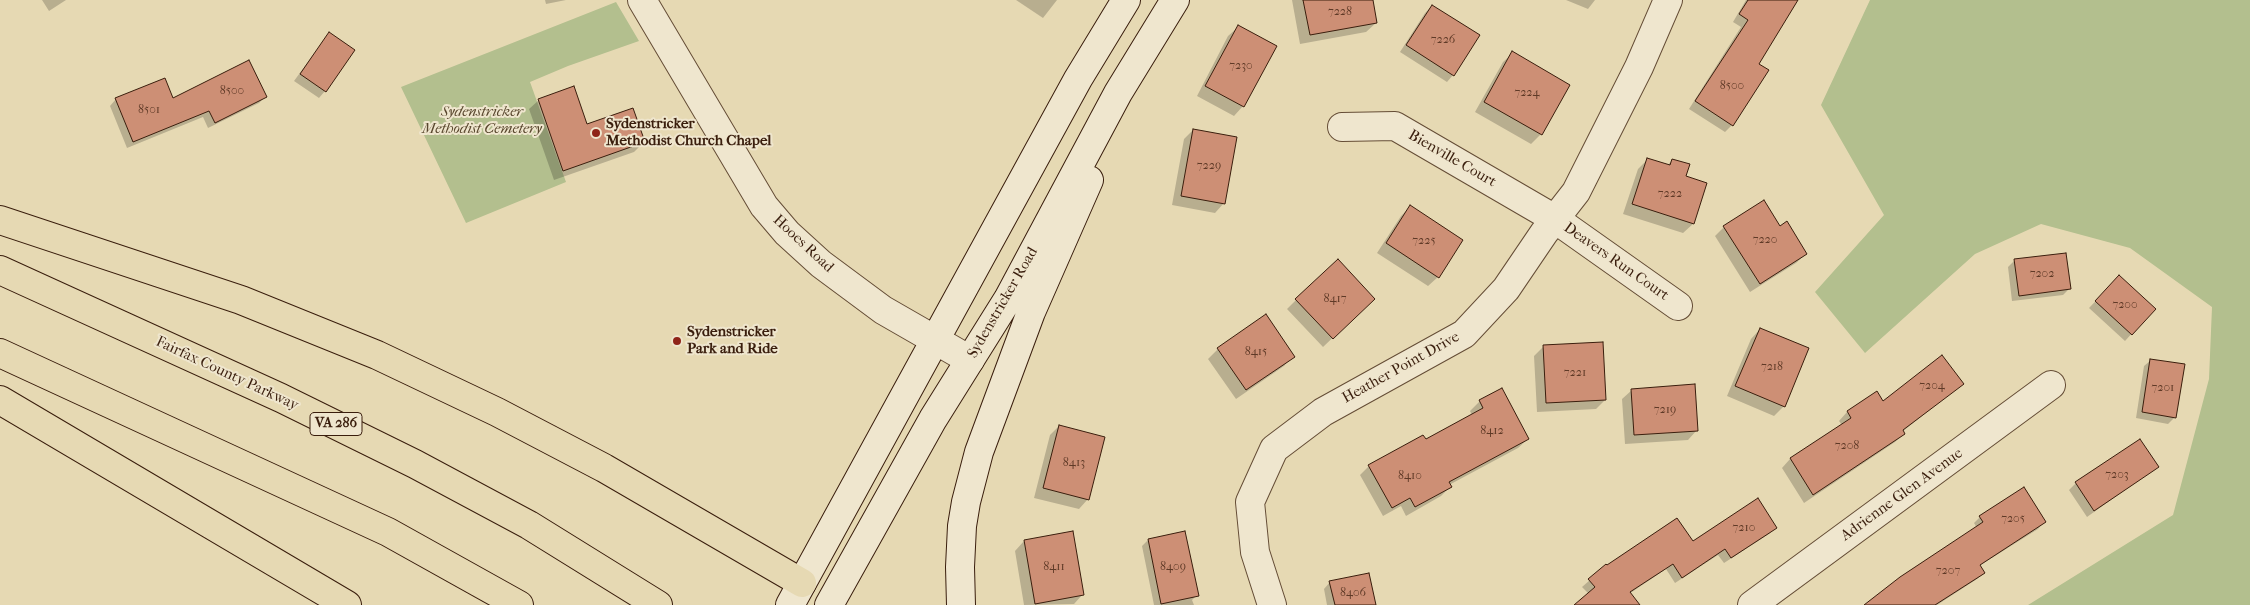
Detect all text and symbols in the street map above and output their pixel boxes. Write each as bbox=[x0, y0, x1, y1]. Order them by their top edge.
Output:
house number: 7228 bbox=[1328, 5, 1352, 19]
house number: 7226 bbox=[1431, 33, 1455, 47]
house number: 7230 bbox=[1229, 59, 1253, 73]
house number: 8500 bbox=[1720, 79, 1744, 93]
house number: 8500 bbox=[220, 84, 244, 98]
house number: 7224 bbox=[1514, 86, 1540, 100]
house number: 8501 bbox=[138, 103, 160, 117]
park label: Sydenstricker Methodist Cemetery bbox=[422, 103, 542, 138]
place label: Sydenstricker Methodist Church Chapel bbox=[606, 115, 771, 150]
marker: Sydenstricker Methodist Church Chapel bbox=[590, 127, 602, 139]
street label: Bienville Court bbox=[1405, 127, 1499, 191]
house number: 7229 bbox=[1197, 159, 1221, 173]
house number: 7222 bbox=[1658, 187, 1682, 201]
street label: Hooes Road bbox=[769, 211, 837, 277]
street label: Deavers Run Court bbox=[1560, 219, 1672, 305]
house number: 7220 bbox=[1753, 233, 1777, 247]
house number: 7225 bbox=[1412, 234, 1436, 248]
street label: Sydenstricker Road bbox=[964, 244, 1042, 362]
house number: 7202 bbox=[2030, 267, 2054, 281]
house number: 8417 bbox=[1323, 292, 1347, 306]
house number: 7200 bbox=[2112, 298, 2138, 312]
place label: Sydenstricker Park and Ride bbox=[687, 323, 778, 358]
street label: Heather Point Drive bbox=[1339, 328, 1463, 408]
street label: Fairfax County Parkway bbox=[153, 333, 301, 415]
marker: Sydenstricker Park and Ride bbox=[671, 335, 683, 347]
house number: 8415 bbox=[1245, 345, 1267, 359]
house number: 7218 bbox=[1761, 360, 1783, 374]
house number: 7221 bbox=[1564, 366, 1586, 380]
house number: 7204 bbox=[1919, 379, 1945, 393]
house number: 7201 bbox=[2152, 381, 2174, 395]
house number: 7219 bbox=[1654, 403, 1676, 417]
road number: VA 286 bbox=[310, 412, 362, 436]
house number: 8412 bbox=[1480, 424, 1504, 438]
house number: 7208 bbox=[1835, 439, 1859, 453]
street label: Adrienne Glen Avenue bbox=[1837, 445, 1967, 545]
house number: 8413 bbox=[1063, 456, 1085, 470]
house number: 7203 bbox=[2105, 468, 2129, 482]
house number: 8410 bbox=[1398, 469, 1422, 483]
house number: 7205 bbox=[2001, 512, 2025, 526]
house number: 7210 bbox=[1733, 521, 1755, 535]
house number: 8411 bbox=[1043, 560, 1065, 574]
house number: 8409 bbox=[1160, 560, 1186, 574]
house number: 7207 bbox=[1936, 564, 1960, 578]
house number: 8406 bbox=[1340, 586, 1366, 600]

